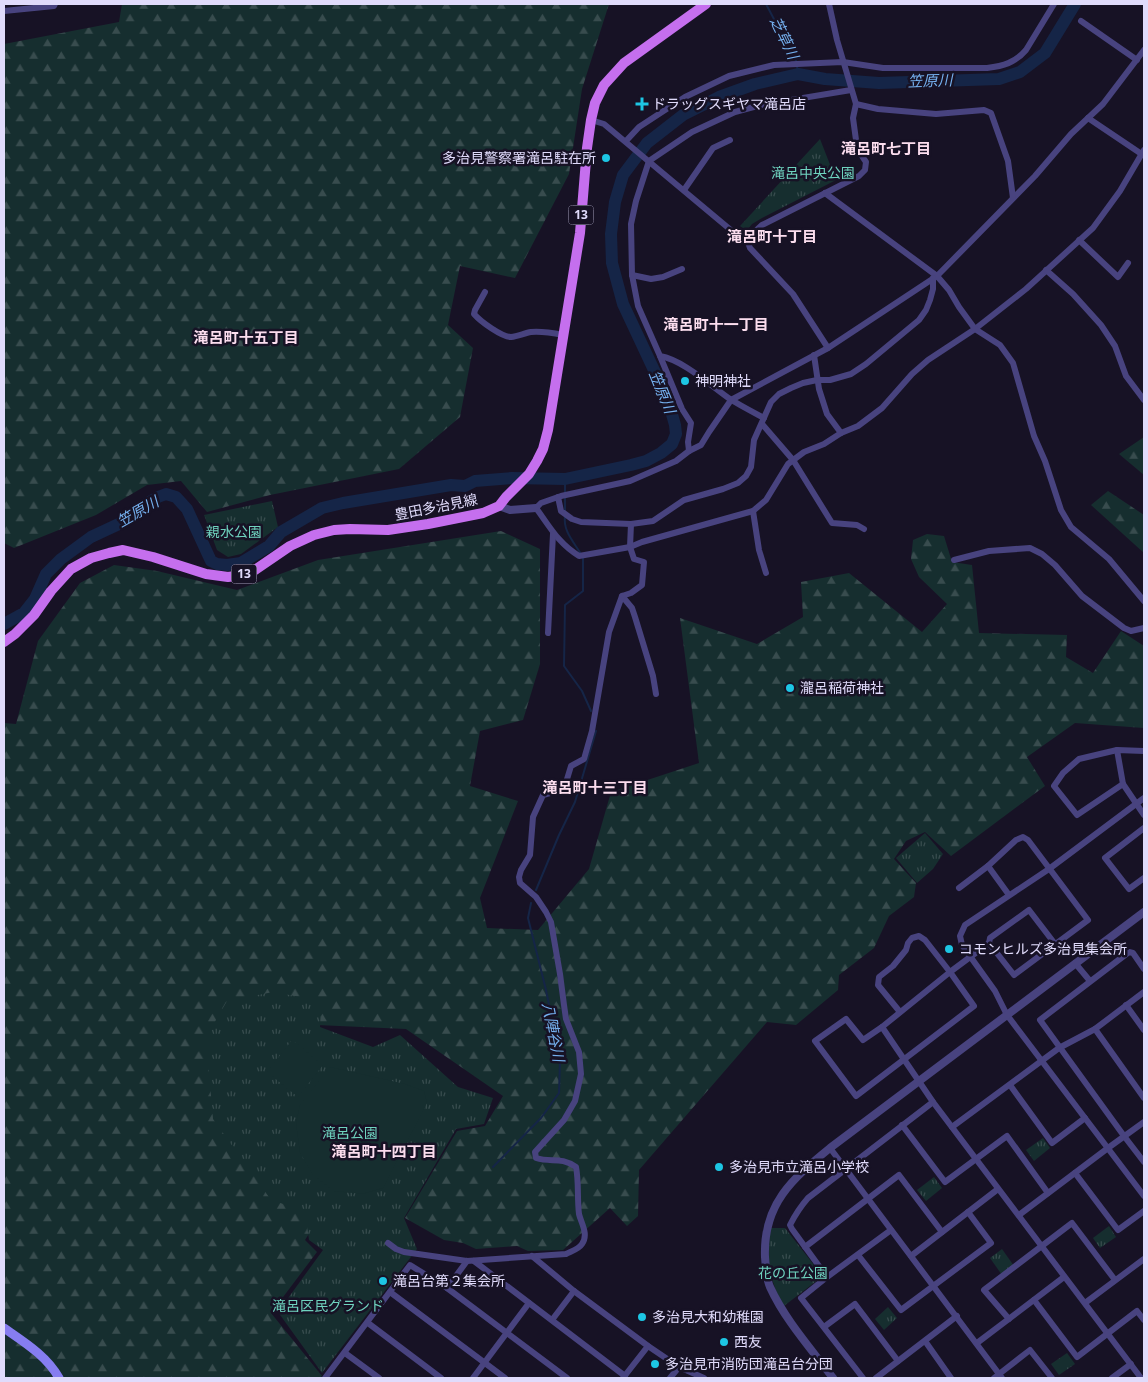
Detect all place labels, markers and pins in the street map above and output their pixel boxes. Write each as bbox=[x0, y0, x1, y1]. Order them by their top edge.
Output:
place label: ドラッグスギヤマ滝呂店 bbox=[652, 94, 806, 113]
marker: ドラッグスギヤマ滝呂店 bbox=[636, 98, 648, 110]
place label: 多治見警察署滝呂駐在所 bbox=[442, 148, 596, 167]
marker: 多治見警察署滝呂駐在所 bbox=[600, 152, 612, 164]
place label: 神明神社 bbox=[695, 371, 751, 390]
marker: 神明神社 bbox=[679, 375, 691, 387]
place label: 瀧呂稲荷神社 bbox=[800, 678, 884, 697]
marker: 瀧呂稲荷神社 bbox=[784, 682, 796, 694]
place label: コモンヒルズ多治見集会所 bbox=[959, 939, 1127, 958]
marker: コモンヒルズ多治見集会所 bbox=[943, 943, 955, 955]
place label: 多治見市立滝呂小学校 bbox=[729, 1157, 869, 1176]
marker: 多治見市立滝呂小学校 bbox=[713, 1161, 725, 1173]
place label: 滝呂台第２集会所 bbox=[393, 1271, 505, 1290]
marker: 滝呂台第２集会所 bbox=[377, 1275, 389, 1287]
place label: 多治見大和幼稚園 bbox=[652, 1307, 764, 1326]
marker: 多治見大和幼稚園 bbox=[636, 1311, 648, 1323]
place label: 西友 bbox=[734, 1332, 762, 1351]
marker: 西友 bbox=[718, 1336, 730, 1348]
place label: 多治見市消防団滝呂台分団 bbox=[665, 1354, 833, 1373]
marker: 多治見市消防団滝呂台分団 bbox=[649, 1358, 661, 1370]

